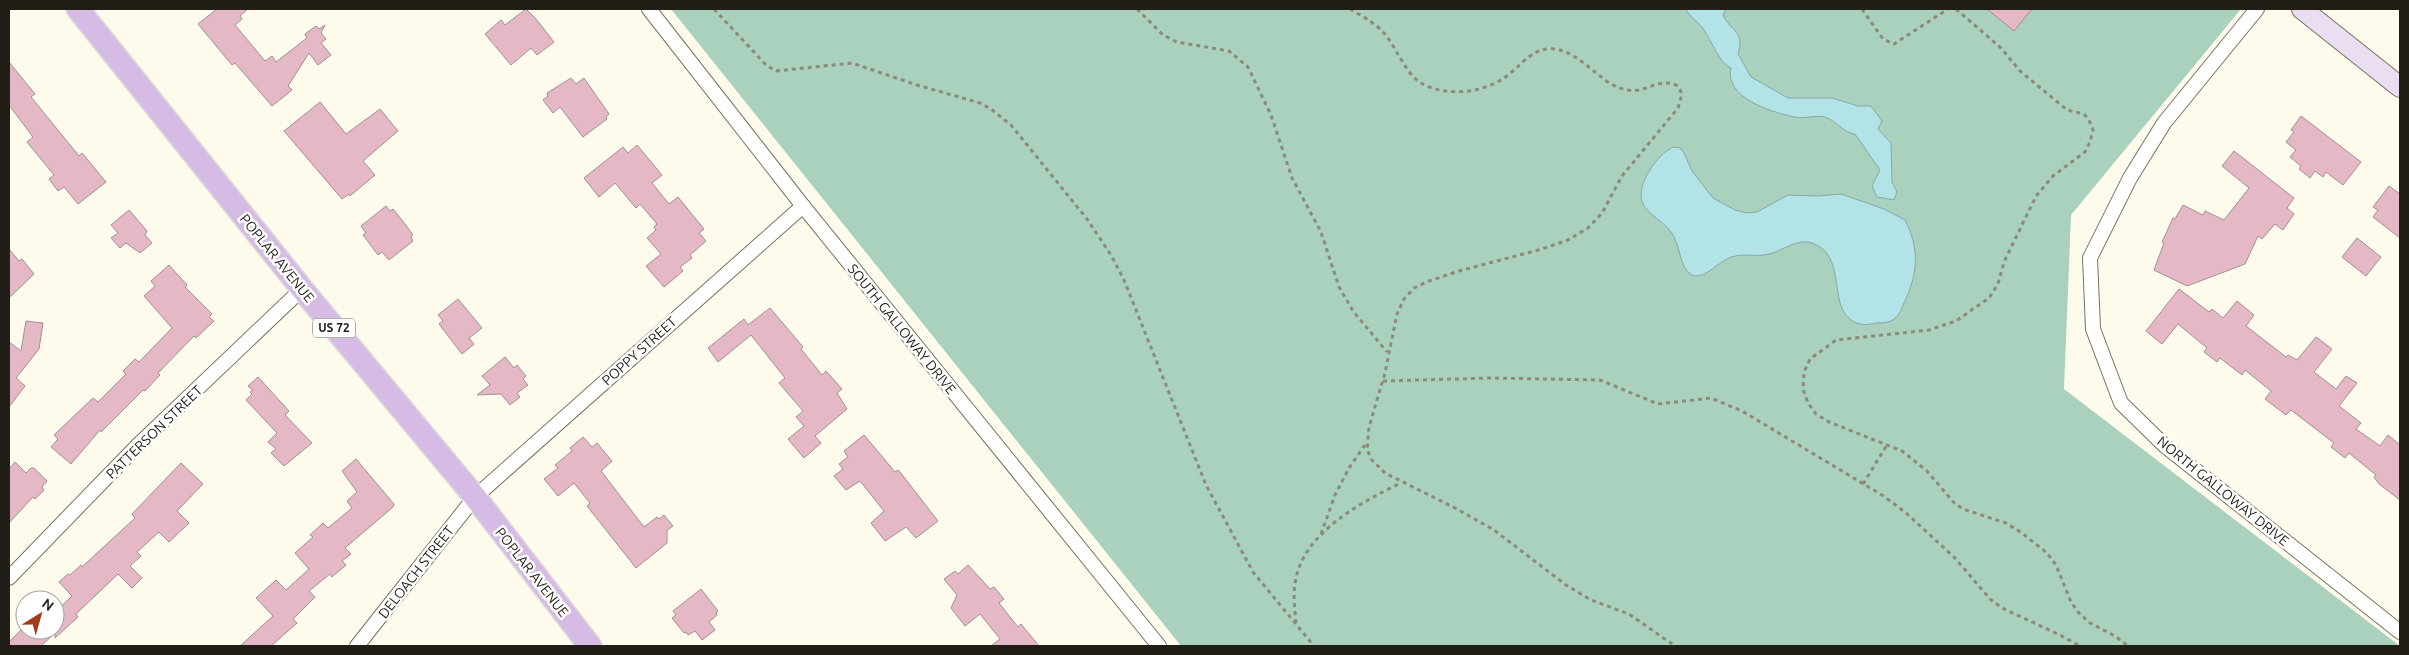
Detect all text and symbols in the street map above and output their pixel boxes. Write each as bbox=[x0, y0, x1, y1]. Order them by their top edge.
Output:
street label: POPLAR AVENUE bbox=[237, 211, 318, 305]
street label: SOUTH GALLOWAY DRIVE bbox=[845, 261, 959, 397]
street label: POPPY STREET bbox=[598, 313, 680, 389]
road number: US 72 bbox=[313, 318, 355, 338]
street label: PATTERSON STREET bbox=[103, 382, 206, 482]
street label: NORTH GALLOWAY DRIVE bbox=[2154, 433, 2292, 549]
street label: DELOACH STREET bbox=[375, 522, 457, 621]
street label: POPLAR AVENUE bbox=[492, 524, 572, 620]
north arrow bbox=[15, 590, 65, 640]
text: N bbox=[39, 595, 57, 614]

